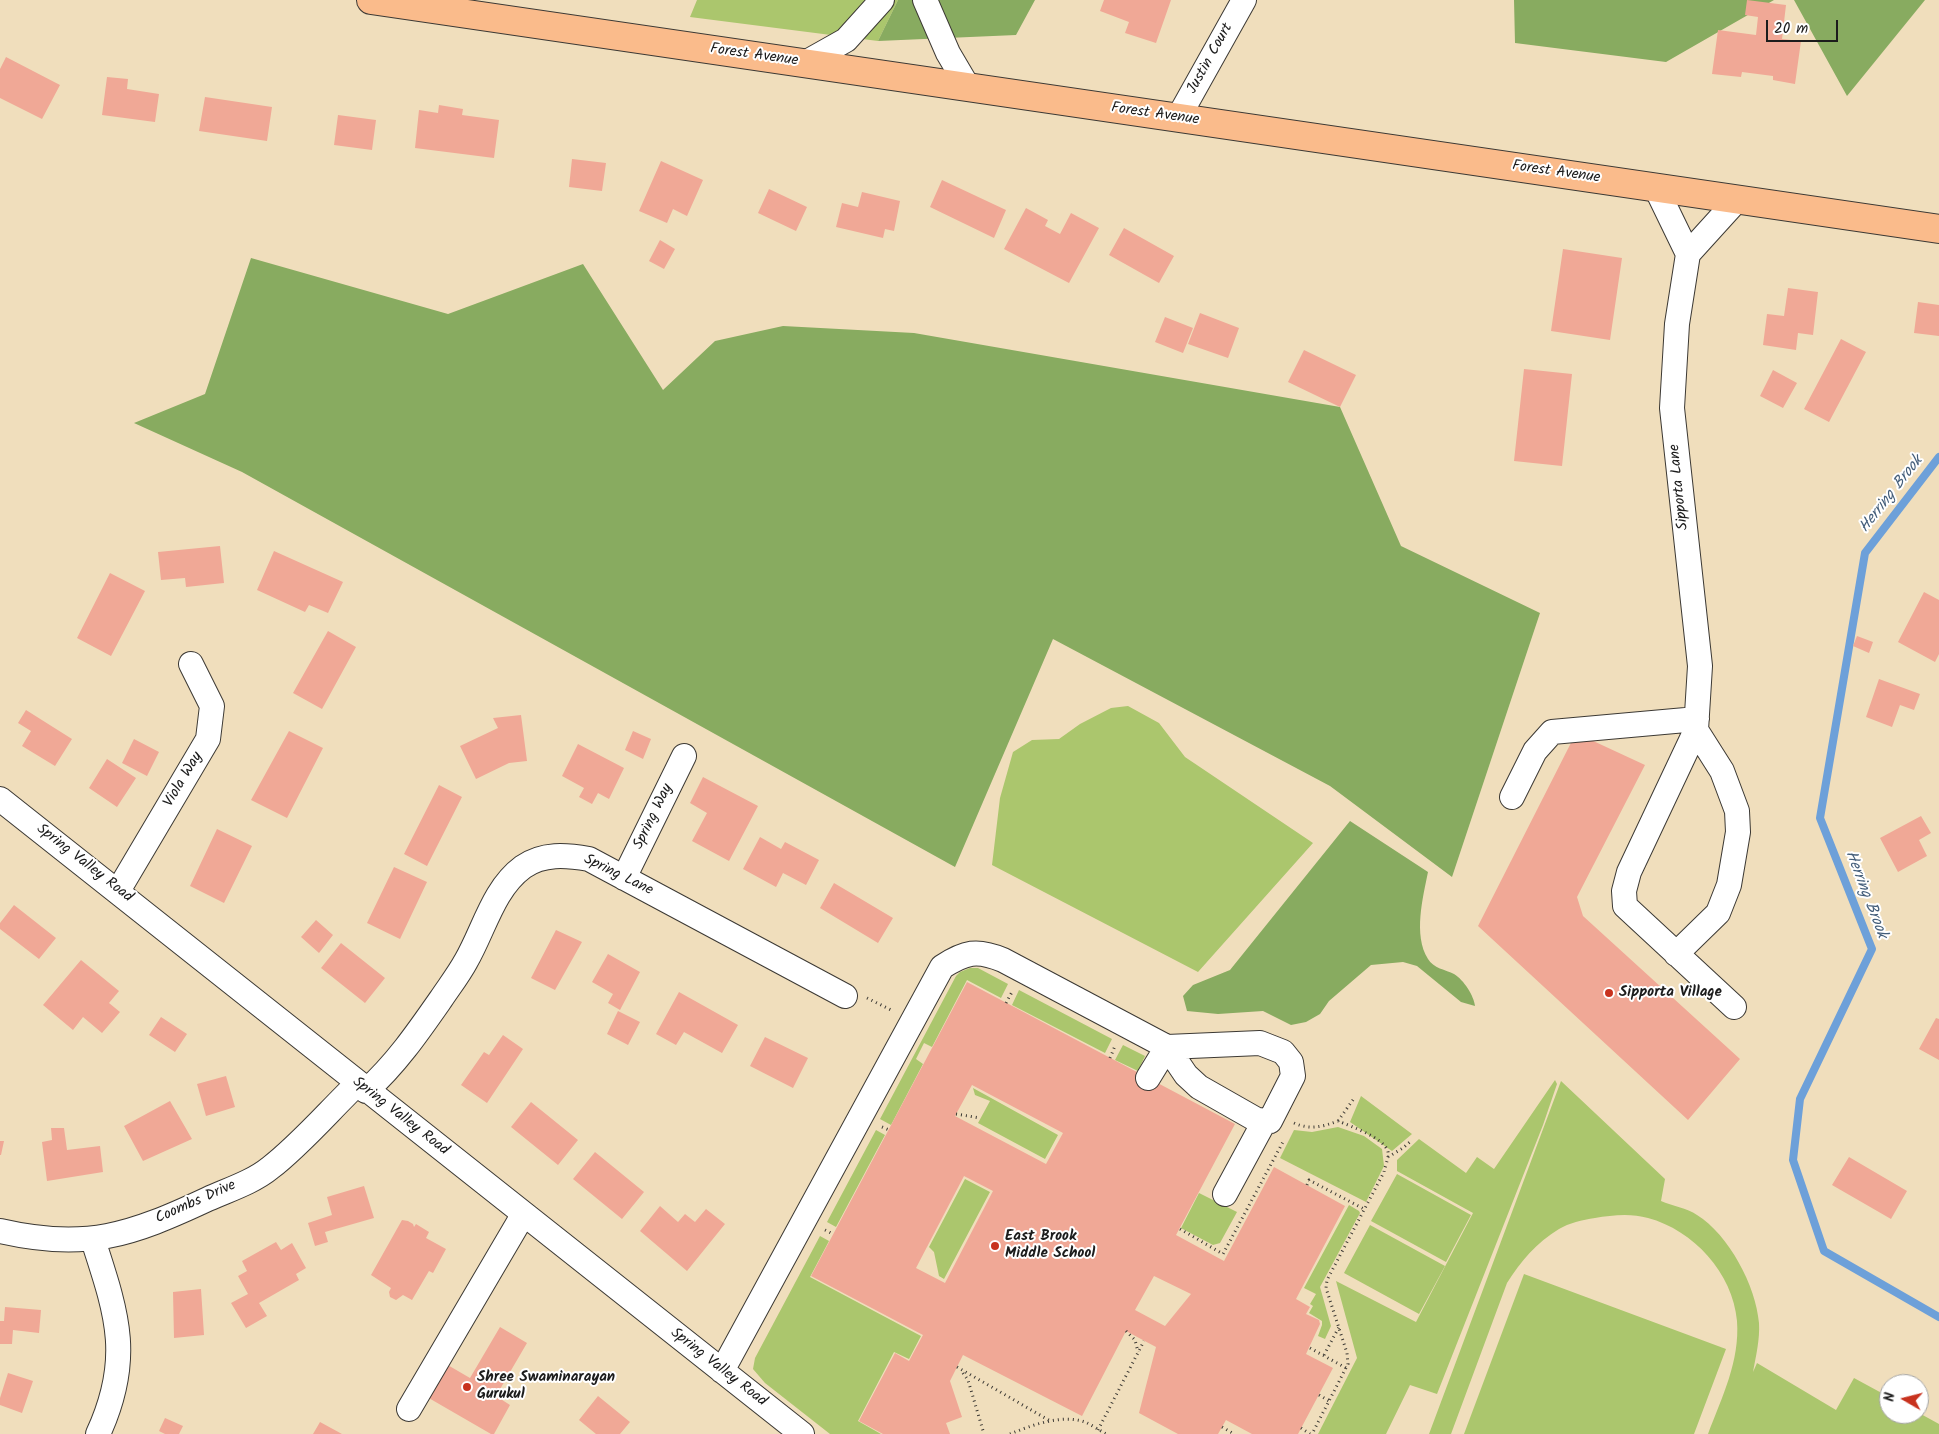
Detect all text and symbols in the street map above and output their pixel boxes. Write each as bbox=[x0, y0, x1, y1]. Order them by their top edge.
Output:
scale bar bbox=[1769, 10, 1842, 42]
text: 20 m bbox=[1774, 17, 1808, 41]
street label: Justin Court bbox=[1184, 21, 1238, 97]
street label: Forest Avenue bbox=[709, 41, 799, 71]
street label: Forest Avenue bbox=[1110, 100, 1200, 130]
street label: Forest Avenue bbox=[1511, 158, 1601, 188]
street label: Sipporta Lane bbox=[1667, 443, 1693, 531]
water label: Herring Brook bbox=[1856, 453, 1928, 537]
street label: Viola Way bbox=[161, 749, 207, 811]
street label: Spring Way bbox=[630, 781, 678, 853]
street label: Spring Valley Road bbox=[32, 821, 136, 907]
water label: Herring Brook bbox=[1839, 848, 1891, 942]
street label: Spring Lane bbox=[580, 852, 656, 900]
place label: Sipporta Village bbox=[1619, 984, 1722, 1002]
marker: Sipporta Village bbox=[1603, 987, 1615, 999]
street label: Spring Valley Road bbox=[348, 1074, 452, 1160]
street label: Coombs Drive bbox=[153, 1177, 239, 1229]
place label: East Brook Middle School bbox=[1005, 1228, 1095, 1263]
marker: East Brook Middle School bbox=[989, 1240, 1001, 1252]
street label: Spring Valley Road bbox=[666, 1325, 770, 1411]
place label: Shree Swaminarayan Gurukul bbox=[477, 1369, 615, 1404]
north arrow bbox=[1879, 1374, 1929, 1424]
marker: Shree Swaminarayan Gurukul bbox=[461, 1381, 473, 1393]
text: N bbox=[1879, 1391, 1902, 1403]

